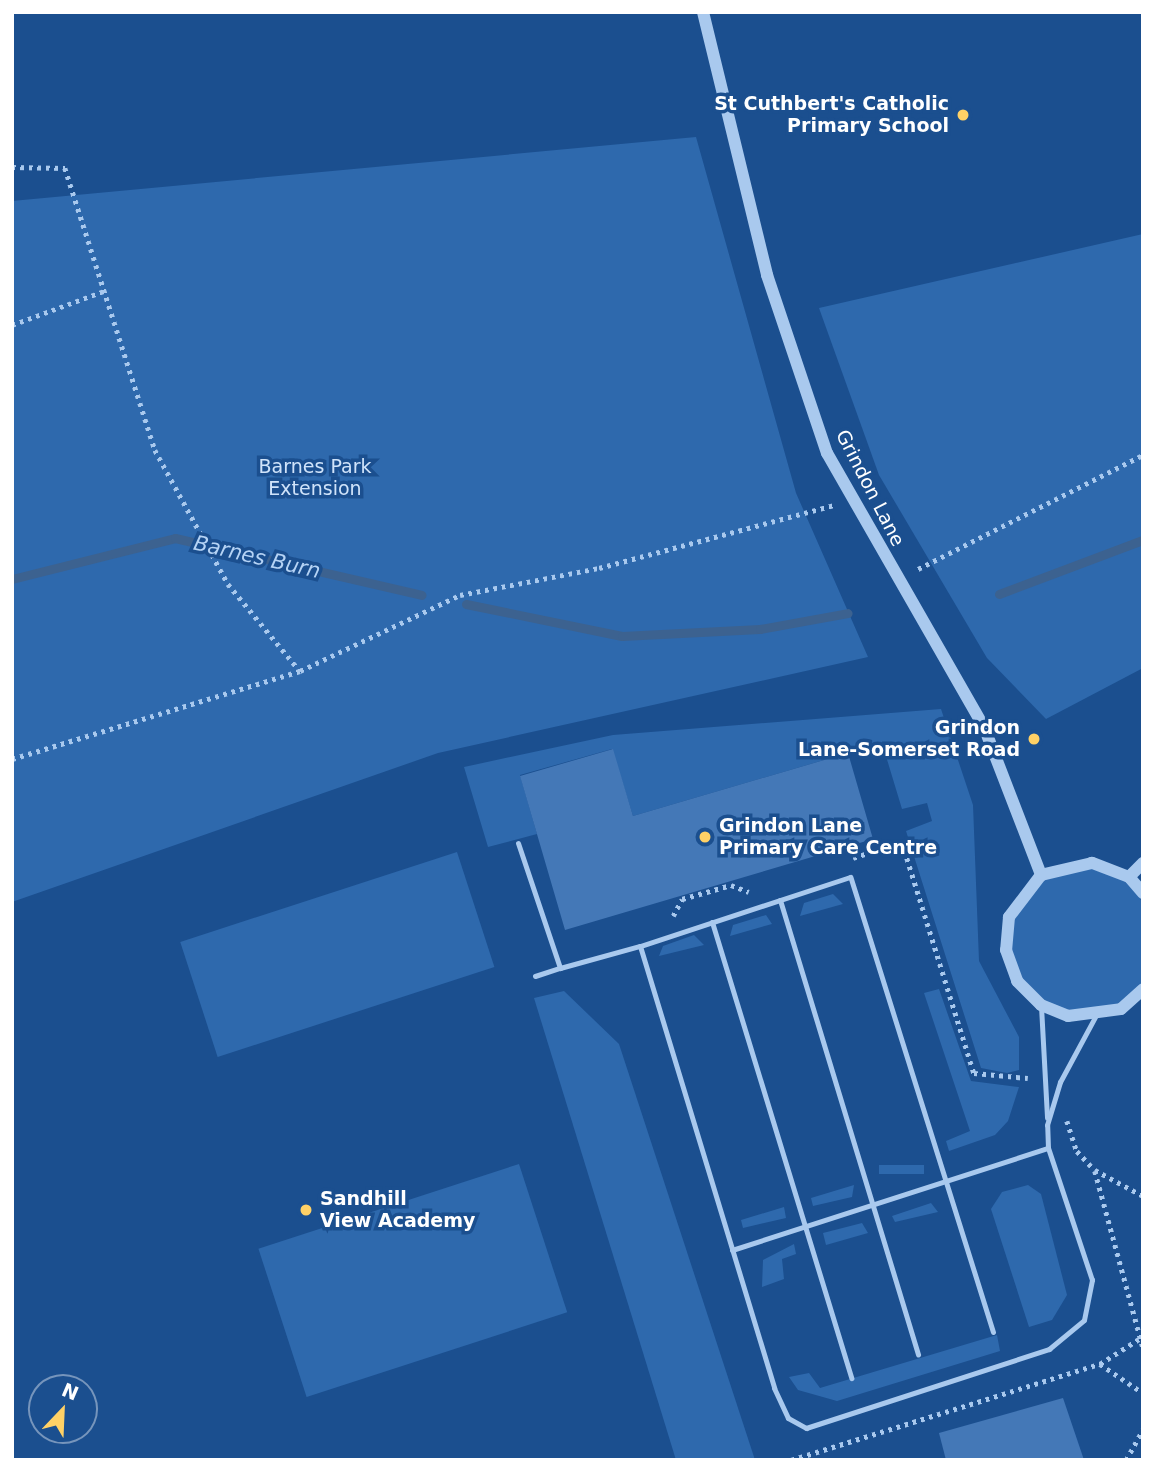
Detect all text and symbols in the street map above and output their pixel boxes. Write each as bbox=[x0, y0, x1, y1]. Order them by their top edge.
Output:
place label: St Cuthbert's Catholic Primary School bbox=[714, 93, 949, 137]
marker: St Cuthbert's Catholic Primary School bbox=[955, 107, 971, 123]
street label: Grindon Lane bbox=[831, 426, 909, 550]
park label: Barnes Park Extension bbox=[259, 456, 371, 500]
water label: Barnes Burn bbox=[191, 530, 323, 584]
place label: Grindon Lane-Somerset Road bbox=[798, 717, 1020, 761]
marker: Grindon Lane-Somerset Road bbox=[1026, 731, 1042, 747]
place label: Grindon Lane Primary Care Centre bbox=[719, 815, 937, 859]
marker: Grindon Lane Primary Care Centre bbox=[697, 829, 713, 845]
place label: Sandhill View Academy bbox=[320, 1188, 475, 1232]
marker: Sandhill View Academy bbox=[298, 1202, 314, 1218]
north arrow bbox=[28, 1374, 98, 1444]
text: N bbox=[59, 1378, 82, 1405]

